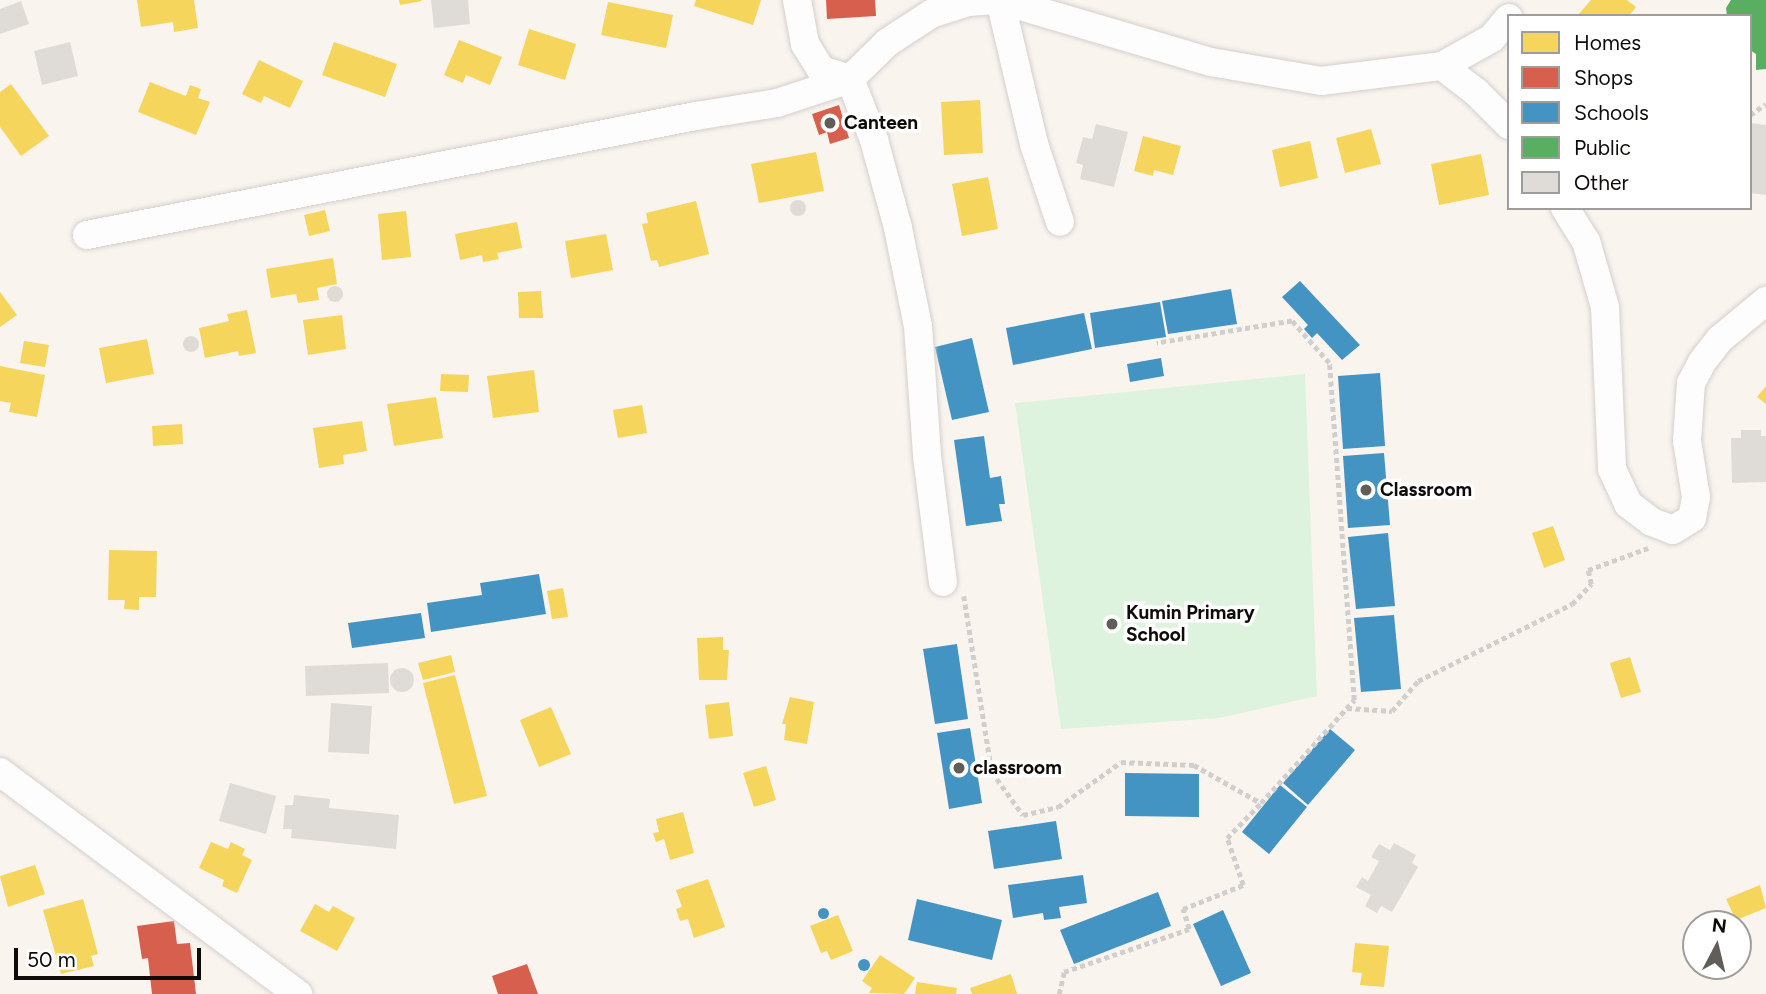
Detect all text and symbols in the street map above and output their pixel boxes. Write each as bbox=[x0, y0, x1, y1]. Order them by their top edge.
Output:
legend bbox=[1507, 14, 1752, 210]
text: Homes bbox=[1574, 30, 1641, 55]
text: Shops bbox=[1574, 65, 1633, 90]
text: Schools bbox=[1574, 100, 1649, 125]
place label: Canteen bbox=[844, 112, 918, 134]
marker: Canteen bbox=[822, 115, 838, 131]
text: Public bbox=[1574, 135, 1631, 160]
text: Other bbox=[1574, 170, 1629, 195]
place label: Classroom bbox=[1380, 479, 1472, 501]
marker: Classroom bbox=[1358, 482, 1374, 498]
place label: Kumin Primary School bbox=[1126, 602, 1255, 646]
marker: Kumin Primary School bbox=[1104, 616, 1120, 632]
place label: classroom bbox=[973, 757, 1062, 779]
marker: classroom bbox=[951, 760, 967, 776]
north arrow bbox=[1682, 910, 1752, 980]
text: N bbox=[1711, 913, 1728, 938]
scale bar bbox=[18, 934, 205, 978]
text: 50 m bbox=[27, 947, 76, 972]

